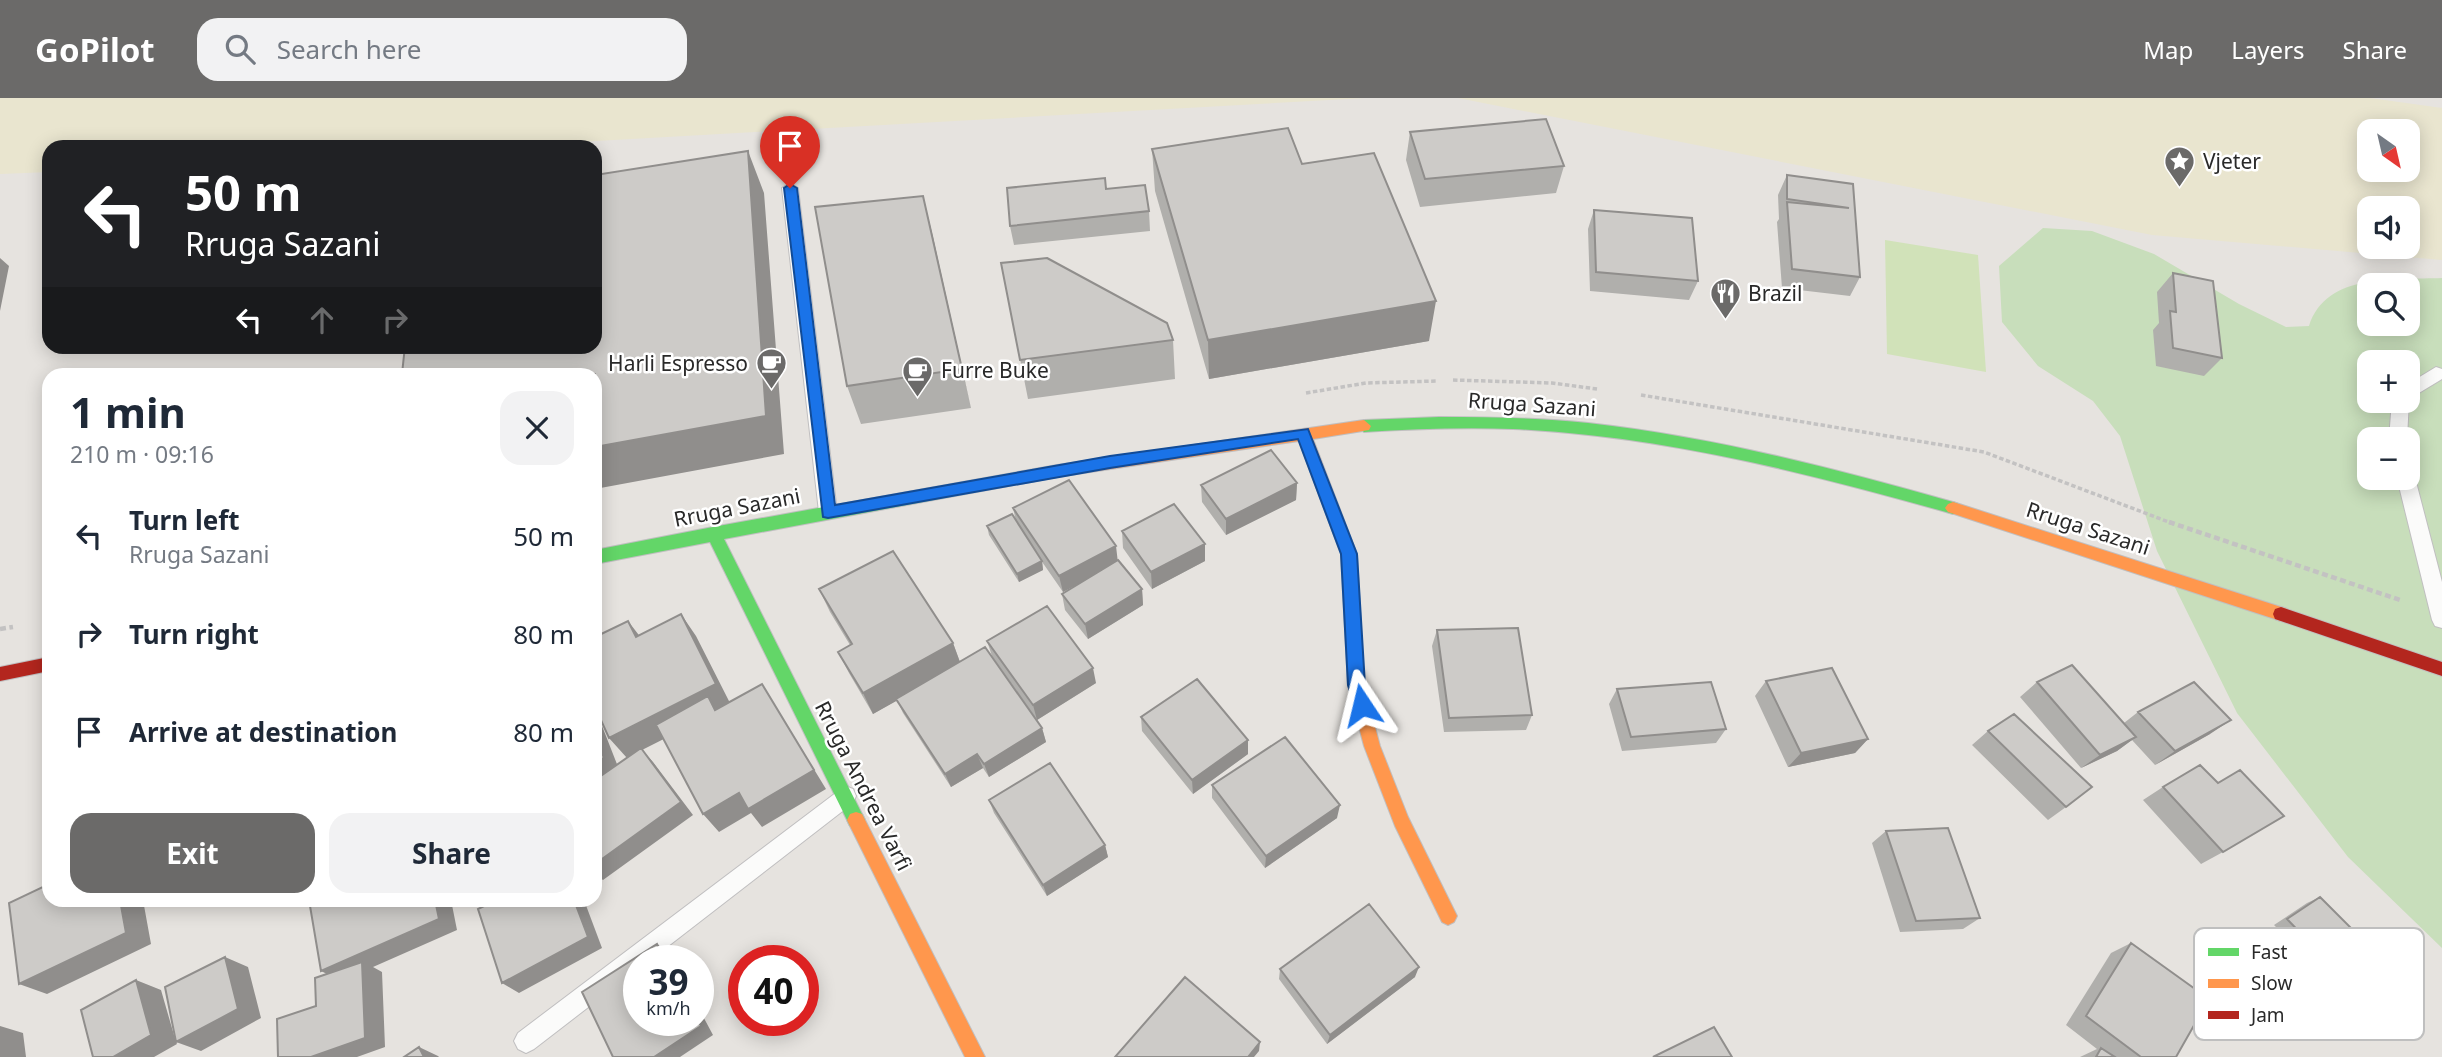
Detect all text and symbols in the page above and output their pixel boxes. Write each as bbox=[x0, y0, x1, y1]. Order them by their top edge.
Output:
search box bbox=[197, 18, 687, 81]
text: GoPilot bbox=[35, 27, 155, 72]
icon: search bbox=[221, 30, 259, 68]
text: Search here bbox=[277, 31, 421, 67]
text: Map bbox=[2143, 33, 2193, 66]
text: Layers bbox=[2231, 33, 2305, 66]
text: Share bbox=[2343, 33, 2407, 66]
pin bbox=[760, 116, 820, 188]
north arrow bbox=[2357, 119, 2420, 182]
map controls bbox=[2357, 119, 2420, 490]
icon: arrive bbox=[771, 127, 809, 165]
place icon: Vjeter bbox=[2163, 145, 2197, 189]
place label: Vjeter bbox=[2203, 147, 2261, 175]
text: 50 m bbox=[185, 159, 302, 225]
icon: left bbox=[70, 168, 161, 259]
button: sound bbox=[2357, 196, 2420, 259]
text: Rruga Sazani bbox=[185, 222, 380, 265]
button: search bbox=[2357, 273, 2420, 336]
restaurant icon: Brazil bbox=[1708, 277, 1742, 321]
place label: Brazil bbox=[1748, 279, 1802, 307]
icon: left bbox=[230, 301, 268, 339]
icon: ahead bbox=[303, 301, 341, 339]
icon: right bbox=[376, 301, 414, 339]
cafe icon: Harli Espresso bbox=[754, 347, 788, 391]
place label: Harli Espresso bbox=[608, 349, 748, 377]
button: + bbox=[2357, 350, 2420, 413]
cafe icon: Furre Buke bbox=[901, 354, 935, 398]
place label: Furre Buke bbox=[941, 356, 1049, 384]
text: 1 min bbox=[70, 383, 186, 440]
street label: Rruga Sazani bbox=[1467, 386, 1597, 422]
button: close bbox=[500, 391, 574, 465]
button: − bbox=[2357, 427, 2420, 490]
text: 210 m · 09:16 bbox=[70, 438, 214, 470]
street label: Rruga Sazani bbox=[671, 481, 802, 533]
street label: Rruga Sazani bbox=[2023, 495, 2154, 561]
text: Turn left bbox=[129, 502, 240, 538]
icon: left bbox=[70, 517, 108, 555]
text: 50 m bbox=[513, 518, 574, 554]
text: Rruga Sazani bbox=[129, 538, 269, 570]
icon: right bbox=[70, 615, 108, 653]
text: Turn right bbox=[129, 616, 259, 652]
text: 80 m bbox=[513, 616, 574, 652]
position arrow bbox=[1325, 668, 1399, 742]
street label: Rruga Andrea Varfi bbox=[809, 696, 919, 875]
icon: arrive bbox=[70, 713, 108, 751]
text: Arrive at destination bbox=[129, 714, 398, 750]
text: 80 m bbox=[513, 714, 574, 750]
button: Exit bbox=[70, 813, 315, 893]
button: Share bbox=[329, 813, 574, 893]
legend bbox=[2194, 928, 2424, 1040]
text: Fast bbox=[2251, 939, 2288, 965]
speed limit sign: 40 bbox=[728, 945, 819, 1036]
text: 39 bbox=[648, 958, 689, 1005]
text: Slow bbox=[2251, 970, 2292, 996]
text: km/h bbox=[646, 996, 691, 1020]
text: Jam bbox=[2249, 1002, 2285, 1028]

